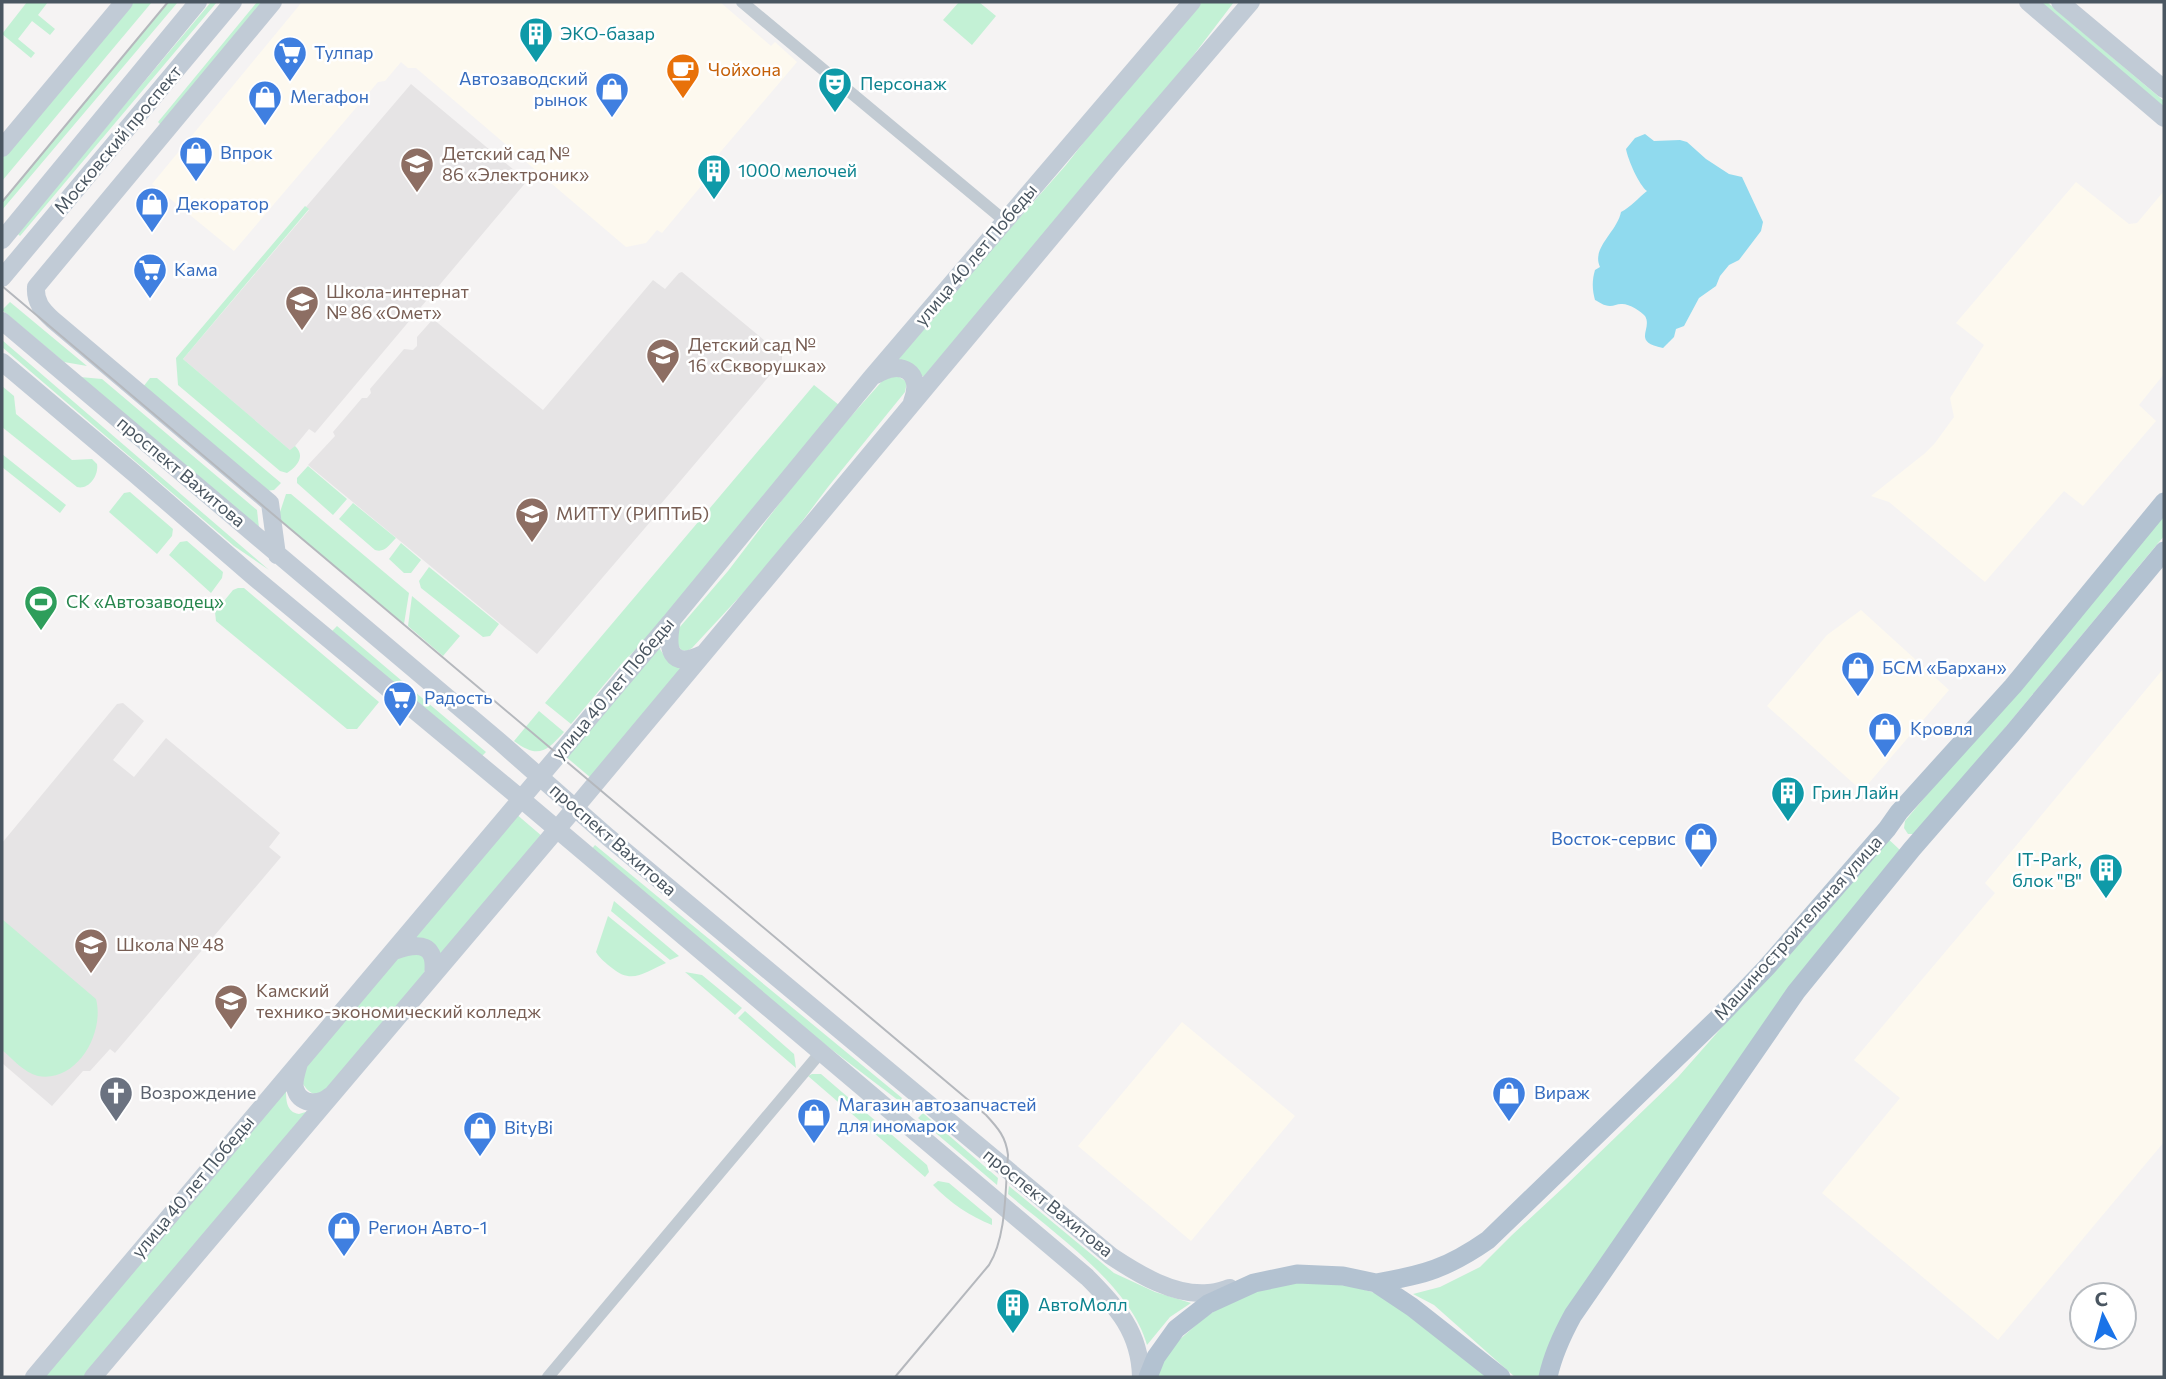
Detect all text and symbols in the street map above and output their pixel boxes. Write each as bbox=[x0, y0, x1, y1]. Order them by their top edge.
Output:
building icon: ЭКО-базар bbox=[517, 15, 555, 64]
place label: ЭКО-базар bbox=[560, 22, 655, 44]
supermarket icon: Тулпар bbox=[271, 34, 309, 83]
place label: Тулпар bbox=[314, 41, 374, 63]
cafe icon: Чойхона bbox=[664, 51, 702, 100]
place label: Чойхона bbox=[708, 58, 781, 80]
street label: Московский проспект bbox=[49, 60, 186, 218]
theatre icon: Персонаж bbox=[816, 65, 854, 114]
place label: Автозаводский рынок bbox=[459, 67, 588, 110]
shop icon: Автозаводский рынок bbox=[593, 70, 631, 119]
place label: Персонаж bbox=[860, 72, 947, 94]
shop icon: Мегафон bbox=[246, 78, 284, 127]
place label: Мегафон bbox=[290, 85, 369, 107]
shop icon: Впрок bbox=[177, 134, 215, 183]
place label: Впрок bbox=[220, 141, 273, 163]
place label: Детский сад № 86 «Электроник» bbox=[442, 142, 589, 185]
school or university icon: Детский сад № 86 «Электроник» bbox=[398, 145, 436, 194]
building icon: 1000 мелочей bbox=[695, 152, 733, 201]
place label: 1000 мелочей bbox=[738, 159, 857, 181]
street label: улица 40 лет Победы bbox=[909, 179, 1041, 330]
shop icon: Декоратор bbox=[133, 185, 171, 234]
place label: Декоратор bbox=[176, 192, 269, 214]
supermarket icon: Кама bbox=[131, 251, 169, 300]
place label: Кама bbox=[174, 258, 218, 280]
place label: Школа-интернат № 86 «Омет» bbox=[326, 280, 470, 323]
school or university icon: Школа-интернат № 86 «Омет» bbox=[283, 283, 321, 332]
place label: Детский сад № 16 «Скворушка» bbox=[688, 333, 826, 376]
school or university icon: Детский сад № 16 «Скворушка» bbox=[644, 336, 682, 385]
street label: проспект Вахитова bbox=[113, 411, 250, 531]
school or university icon: МИТТУ (РИПТиБ) bbox=[513, 495, 551, 544]
place label: МИТТУ (РИПТиБ) bbox=[556, 502, 709, 524]
sports icon: СК «Автозаводец» bbox=[22, 583, 60, 632]
place label: СК «Автозаводец» bbox=[66, 590, 224, 612]
street label: улица 40 лет Победы bbox=[546, 613, 678, 764]
shop icon: БСМ «Бархан» bbox=[1839, 649, 1877, 698]
place label: БСМ «Бархан» bbox=[1882, 656, 2007, 678]
supermarket icon: Радость bbox=[381, 679, 419, 728]
place label: Радость bbox=[424, 686, 493, 708]
shop icon: Кровля bbox=[1866, 710, 1904, 759]
place label: Кровля bbox=[1910, 717, 1973, 739]
building icon: Грин Лайн bbox=[1769, 774, 1807, 823]
street label: проспект Вахитова bbox=[546, 778, 681, 900]
place label: Грин Лайн bbox=[1812, 781, 1899, 803]
shop icon: Восток-сервис bbox=[1682, 820, 1720, 869]
place label: Восток-сервис bbox=[1551, 827, 1676, 849]
street label: Машиностроительная улица bbox=[1709, 830, 1886, 1024]
place label: IT-Park, блок "В" bbox=[2012, 848, 2082, 891]
building icon: IT-Park, блок "В" bbox=[2087, 851, 2125, 900]
school or university icon: Школа № 48 bbox=[72, 926, 110, 975]
place label: Школа № 48 bbox=[116, 933, 224, 955]
place label: Камский технико-экономический колледж bbox=[256, 979, 541, 1022]
school or university icon: Камский технико-экономический колледж bbox=[212, 982, 250, 1031]
church icon: Возрождение bbox=[97, 1074, 135, 1123]
shop icon: Вираж bbox=[1490, 1074, 1528, 1123]
place label: Возрождение bbox=[140, 1081, 256, 1103]
place label: Вираж bbox=[1534, 1081, 1590, 1103]
place label: Магазин автозапчастей для иномарок bbox=[838, 1093, 1037, 1136]
shop icon: Магазин автозапчастей для иномарок bbox=[795, 1096, 833, 1145]
shop icon: BityBi bbox=[461, 1109, 499, 1158]
street label: улица 40 лет Победы bbox=[126, 1111, 258, 1262]
place label: BityBi bbox=[504, 1116, 553, 1138]
street label: проспект Вахитова bbox=[979, 1143, 1118, 1261]
shop icon: Регион Авто-1 bbox=[325, 1209, 363, 1258]
place label: Регион Авто-1 bbox=[368, 1216, 488, 1238]
north arrow bbox=[2068, 1281, 2138, 1351]
building icon: АвтоМолл bbox=[994, 1286, 1032, 1335]
text: С bbox=[2094, 1286, 2109, 1311]
place label: АвтоМолл bbox=[1038, 1293, 1128, 1315]

